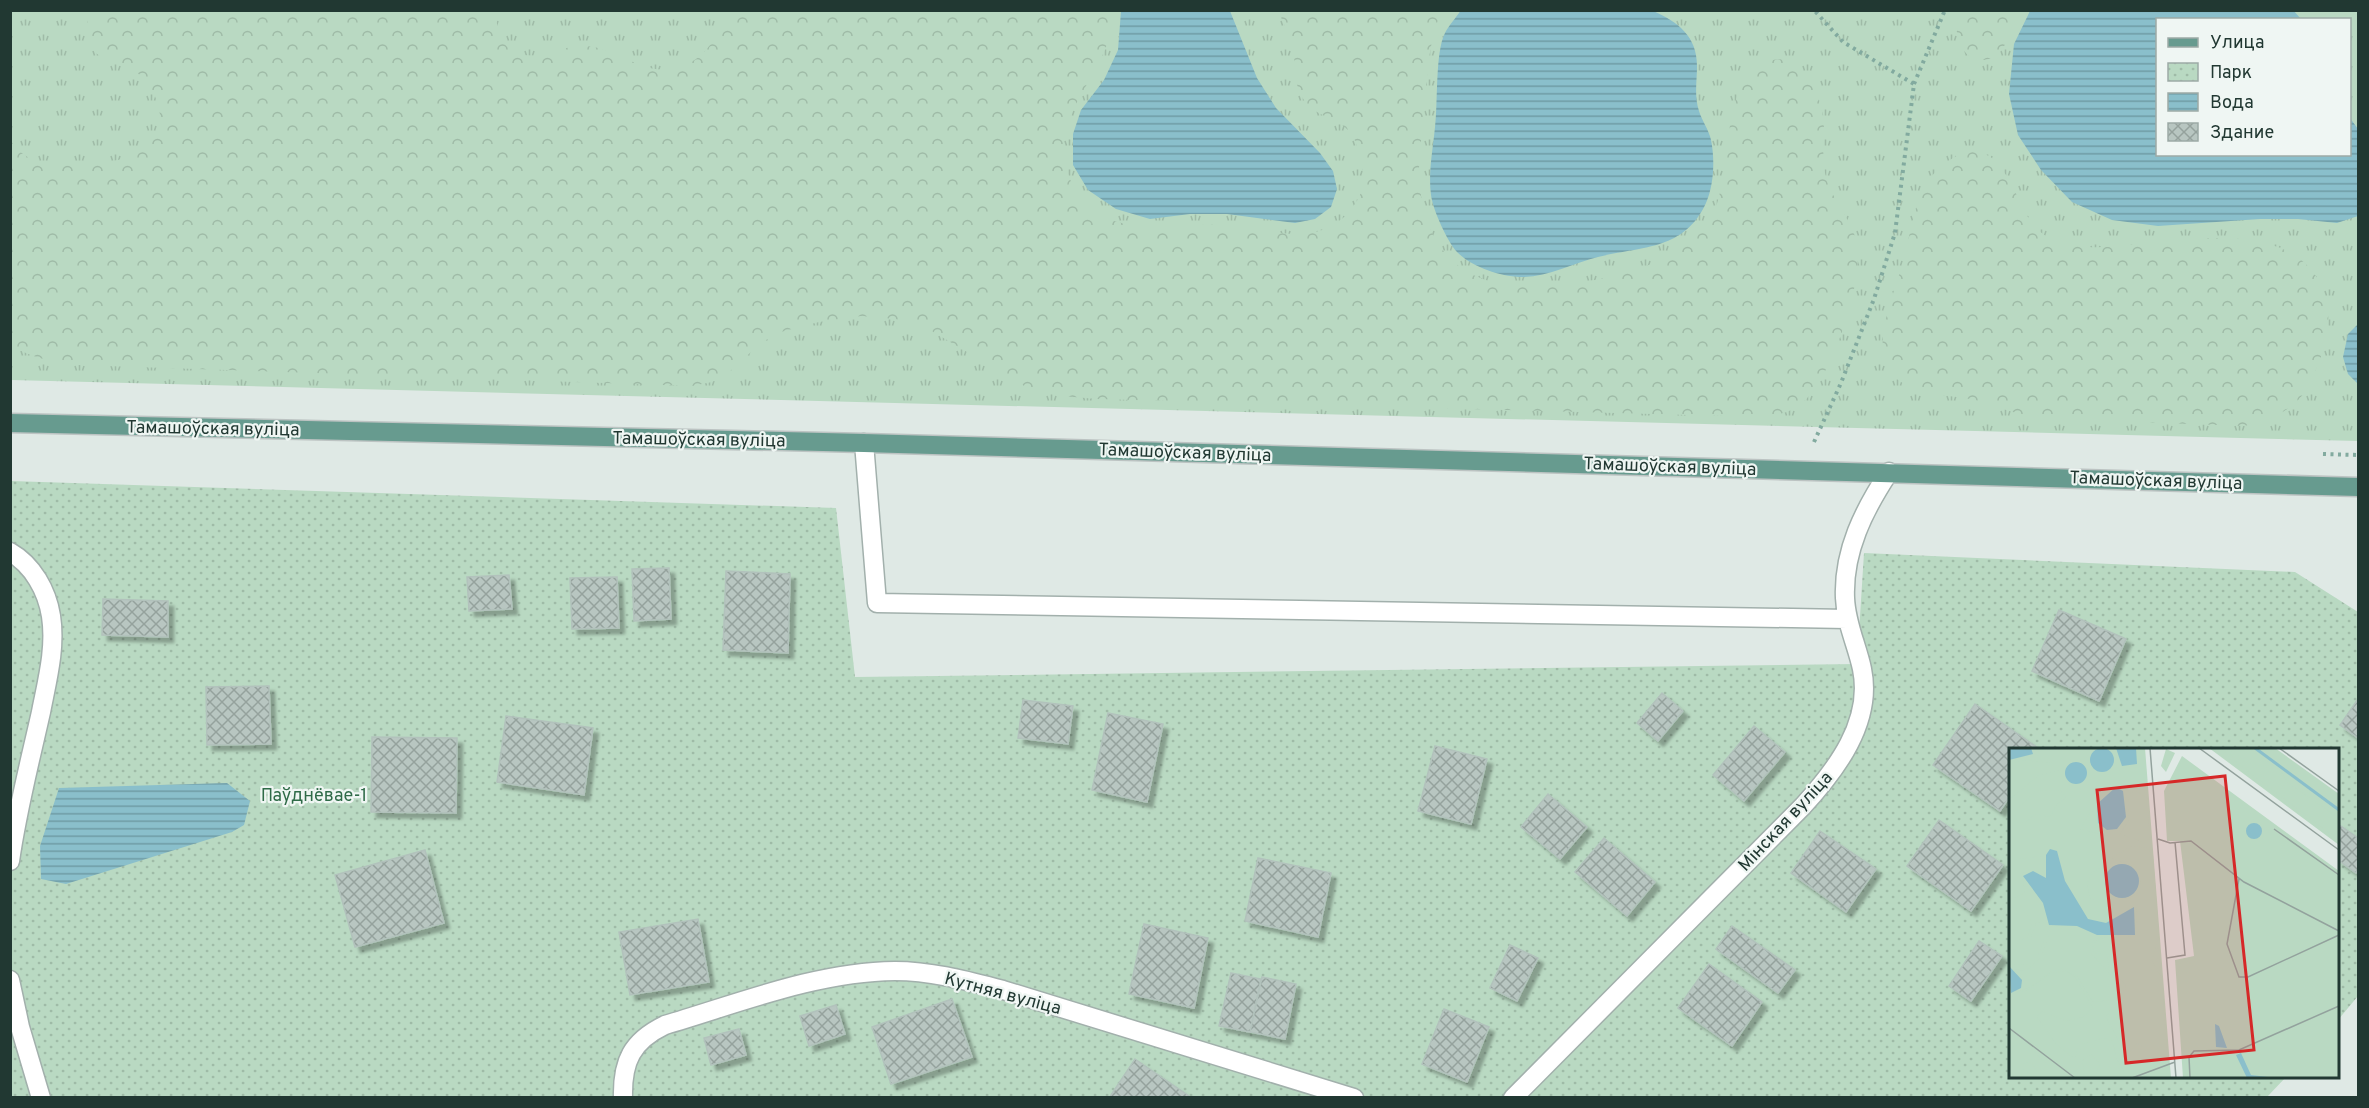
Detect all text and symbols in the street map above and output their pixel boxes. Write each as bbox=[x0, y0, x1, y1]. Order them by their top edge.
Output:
legend bbox=[2156, 18, 2351, 156]
text: Улица bbox=[2210, 32, 2264, 55]
text: Парк bbox=[2210, 62, 2252, 85]
text: Вода bbox=[2210, 92, 2254, 115]
text: Здание bbox=[2210, 122, 2274, 145]
street label: Тамашоўская вуліца bbox=[126, 416, 300, 443]
street label: Тамашоўская вуліца bbox=[612, 427, 786, 454]
street label: Тамашоўская вуліца bbox=[1098, 439, 1272, 468]
street label: Тамашоўская вуліца bbox=[1583, 453, 1757, 482]
street label: Тамашоўская вуліца bbox=[2069, 467, 2243, 496]
inset map bbox=[2009, 748, 2339, 1078]
street label: Мінская вуліца bbox=[1734, 767, 1838, 877]
park label: Паўднёвае-1 bbox=[261, 785, 367, 808]
street label: Кутняя вуліца bbox=[942, 968, 1063, 1021]

